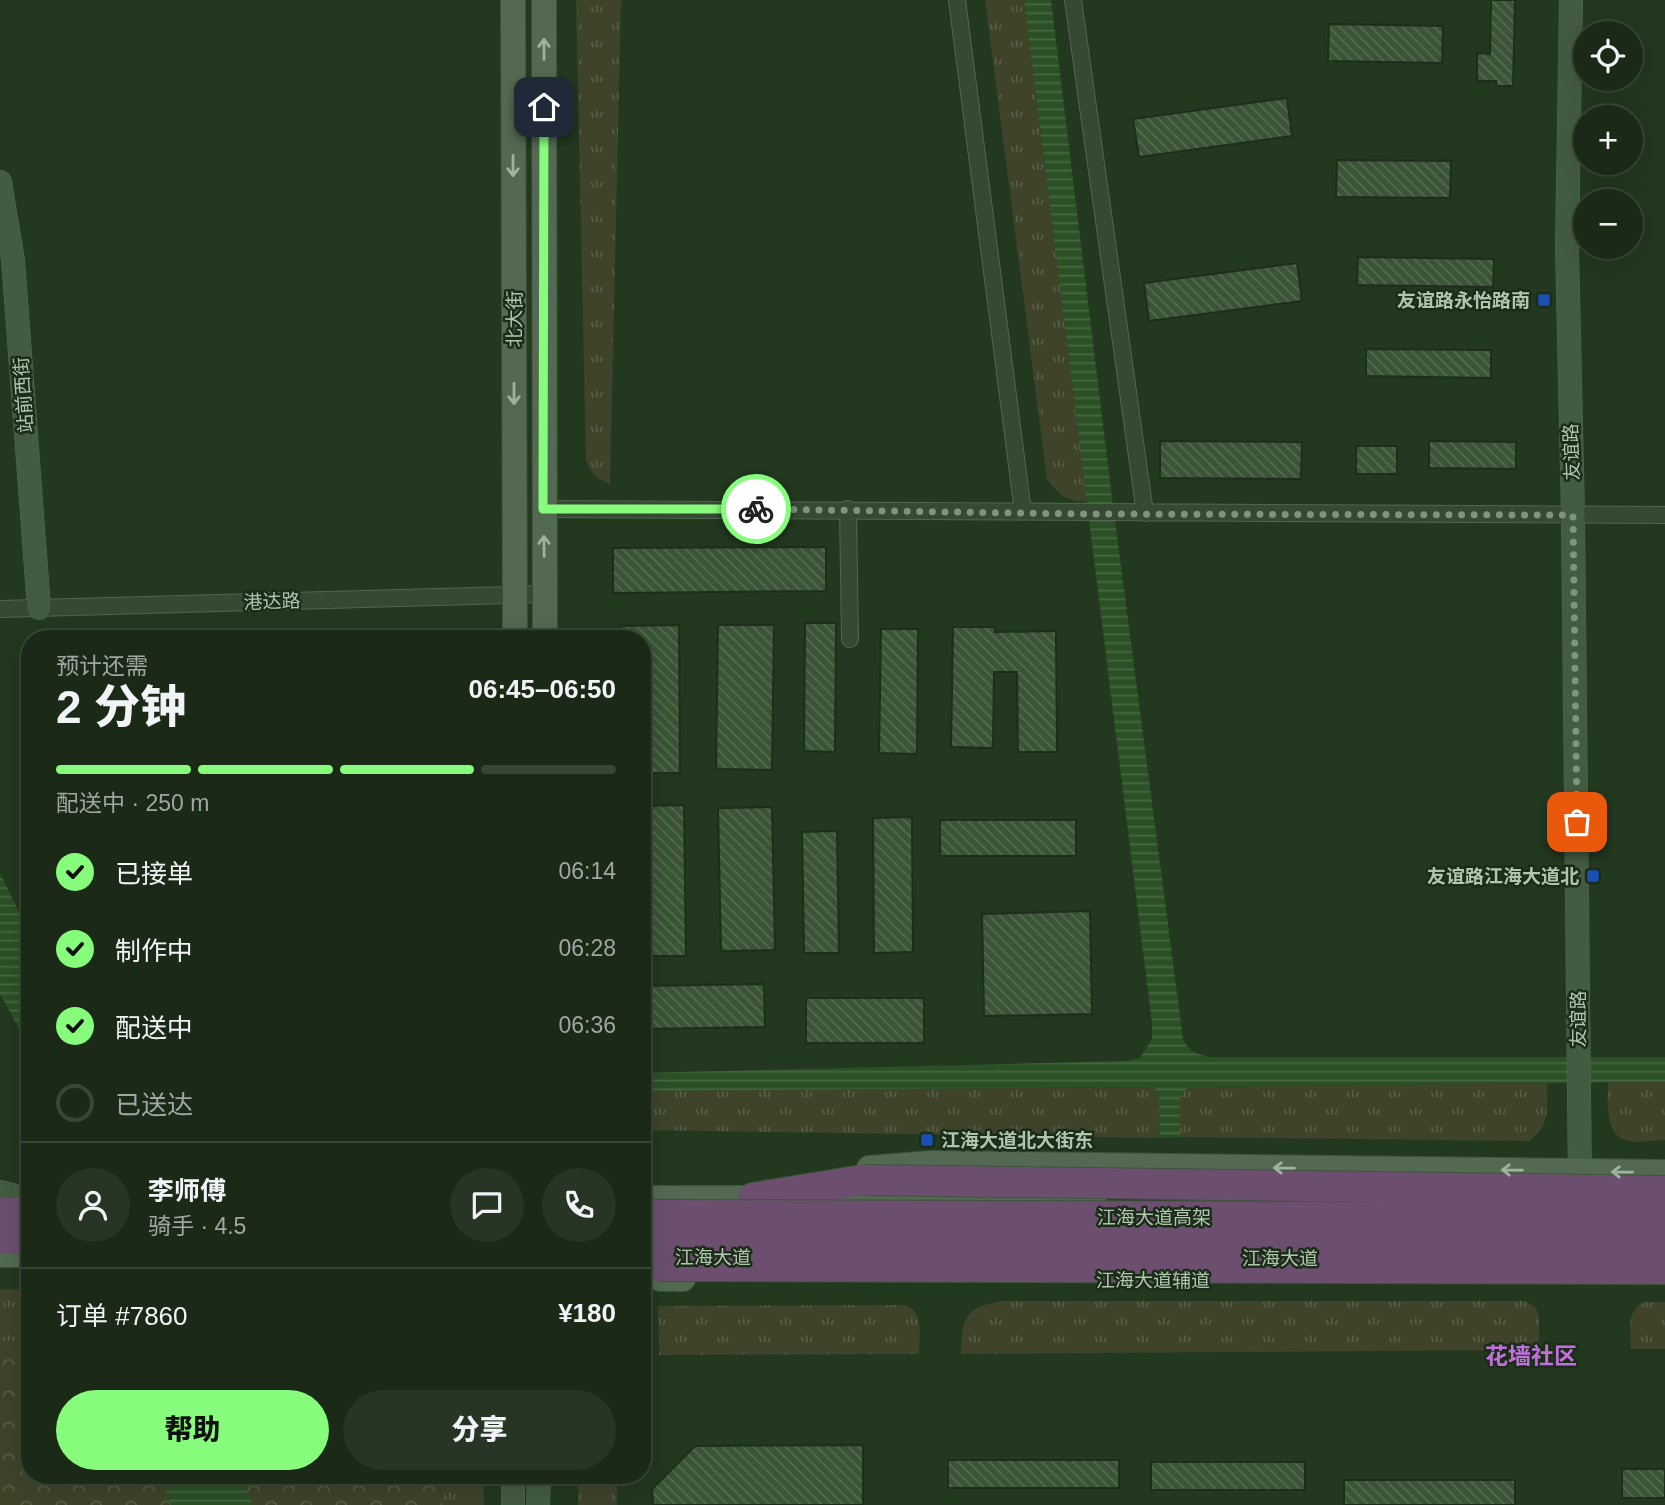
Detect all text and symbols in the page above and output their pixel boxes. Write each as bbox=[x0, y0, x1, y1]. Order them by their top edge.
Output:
map controls bbox=[1573, 21, 1643, 259]
button: locate bbox=[1573, 21, 1643, 91]
one-way arrow bbox=[537, 38, 551, 61]
pin bbox=[514, 77, 574, 137]
icon: home bbox=[525, 88, 563, 126]
button: + bbox=[1573, 105, 1643, 175]
one-way arrow bbox=[506, 154, 520, 177]
button: − bbox=[1573, 189, 1643, 259]
street label: 北大街 bbox=[504, 290, 525, 348]
place label: 友谊路永怡路南 bbox=[1397, 290, 1530, 311]
marker: 友谊路永怡路南 bbox=[1536, 292, 1552, 308]
street label: 站前西街 bbox=[10, 356, 37, 434]
one-way arrow bbox=[507, 382, 521, 405]
street label: 友谊路 bbox=[1560, 423, 1583, 481]
courier bbox=[721, 474, 791, 544]
icon: bike bbox=[737, 490, 775, 528]
one-way arrow bbox=[537, 535, 551, 558]
street label: 港达路 bbox=[243, 590, 301, 613]
text: 预计还需 bbox=[56, 653, 148, 679]
text: 06:45–06:50 bbox=[469, 674, 616, 704]
text: 2 分钟 bbox=[56, 681, 186, 733]
text: 配送中 · 250 m bbox=[56, 790, 209, 816]
pin bbox=[1547, 792, 1607, 852]
icon: bag bbox=[1558, 803, 1596, 841]
icon: check bbox=[56, 853, 94, 891]
text: 06:14 bbox=[558, 858, 616, 884]
text: 已接单 bbox=[115, 859, 193, 889]
place label: 友谊路江海大道北 bbox=[1427, 866, 1579, 887]
marker: 友谊路江海大道北 bbox=[1585, 868, 1601, 884]
icon: check bbox=[56, 930, 94, 968]
text: 06:28 bbox=[558, 935, 616, 961]
text: 制作中 bbox=[115, 936, 193, 966]
street label: 友谊路 bbox=[1568, 990, 1589, 1048]
icon: check bbox=[56, 1007, 94, 1045]
text: 06:36 bbox=[558, 1012, 616, 1038]
text: 配送中 bbox=[115, 1013, 193, 1043]
text: 已送达 bbox=[115, 1090, 193, 1120]
place label: 江海大道北大街东 bbox=[941, 1130, 1093, 1151]
marker: 江海大道北大街东 bbox=[919, 1132, 935, 1148]
one-way arrow bbox=[1273, 1161, 1296, 1175]
one-way arrow bbox=[1500, 1164, 1523, 1177]
one-way arrow bbox=[1611, 1165, 1634, 1178]
button: person bbox=[56, 1168, 130, 1242]
button: chat bbox=[450, 1168, 524, 1242]
button: phone bbox=[542, 1168, 616, 1242]
text: 李师傅 bbox=[148, 1176, 226, 1206]
street label: 江海大道高架 bbox=[1097, 1207, 1211, 1228]
text: 骑手 · 4.5 bbox=[148, 1213, 246, 1239]
street label: 江海大道 bbox=[675, 1247, 751, 1268]
street label: 江海大道 bbox=[1242, 1248, 1318, 1269]
street label: 江海大道辅道 bbox=[1096, 1270, 1210, 1291]
text: ¥180 bbox=[558, 1298, 616, 1328]
text: 订单 #7860 bbox=[56, 1301, 188, 1331]
district label: 花墙社区 bbox=[1485, 1343, 1577, 1369]
button: 帮助 bbox=[56, 1390, 329, 1470]
button: 分享 bbox=[343, 1390, 616, 1470]

